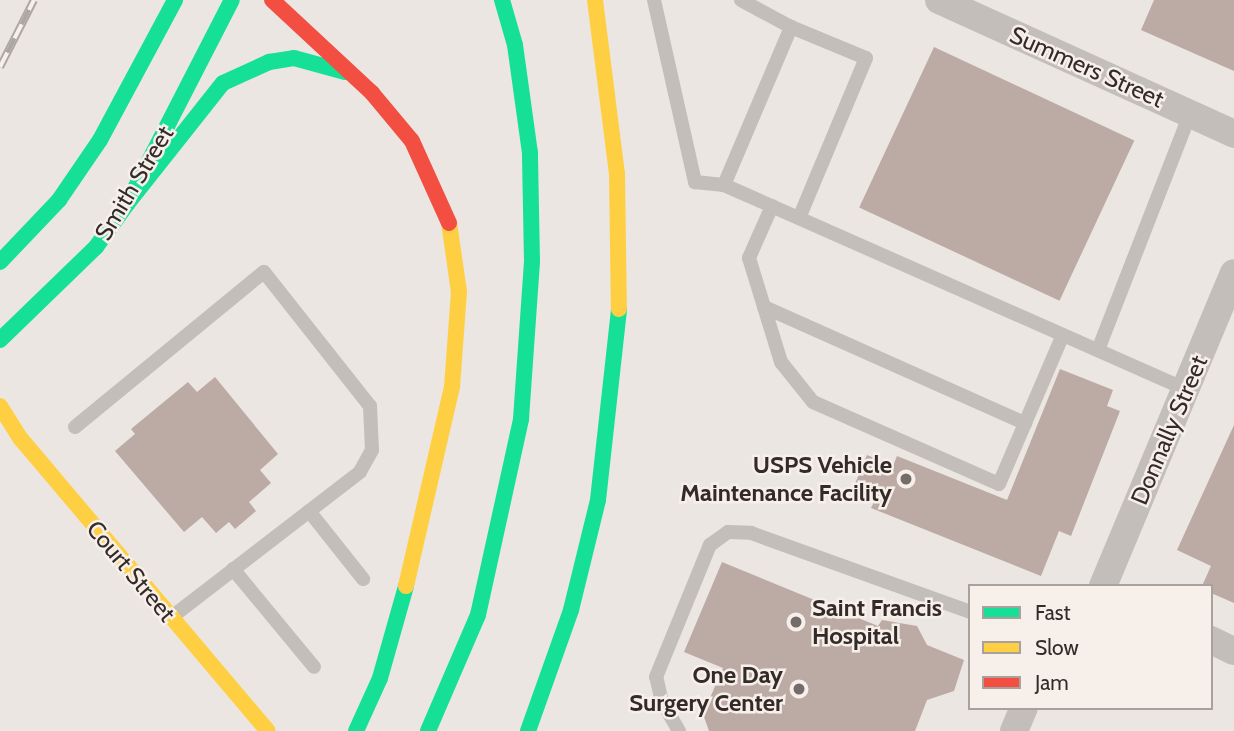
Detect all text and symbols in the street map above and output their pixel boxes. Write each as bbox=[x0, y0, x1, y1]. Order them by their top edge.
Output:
street label: Summers Street bbox=[1006, 20, 1168, 114]
street label: Smith Street bbox=[89, 121, 179, 245]
street label: Donnally Street bbox=[1125, 351, 1213, 509]
place label: USPS Vehicle Maintenance Facility bbox=[680, 451, 892, 507]
marker: USPS Vehicle Maintenance Facility bbox=[898, 471, 914, 487]
street label: Court Street bbox=[80, 515, 182, 627]
legend bbox=[968, 584, 1213, 710]
place label: Saint Francis Hospital bbox=[812, 594, 942, 650]
text: Fast bbox=[1035, 600, 1071, 625]
marker: Saint Francis Hospital bbox=[786, 612, 806, 632]
text: Slow bbox=[1035, 635, 1079, 660]
place label: One Day Surgery Center bbox=[629, 661, 783, 717]
text: Jam bbox=[1035, 670, 1069, 695]
marker: One Day Surgery Center bbox=[789, 679, 809, 699]

